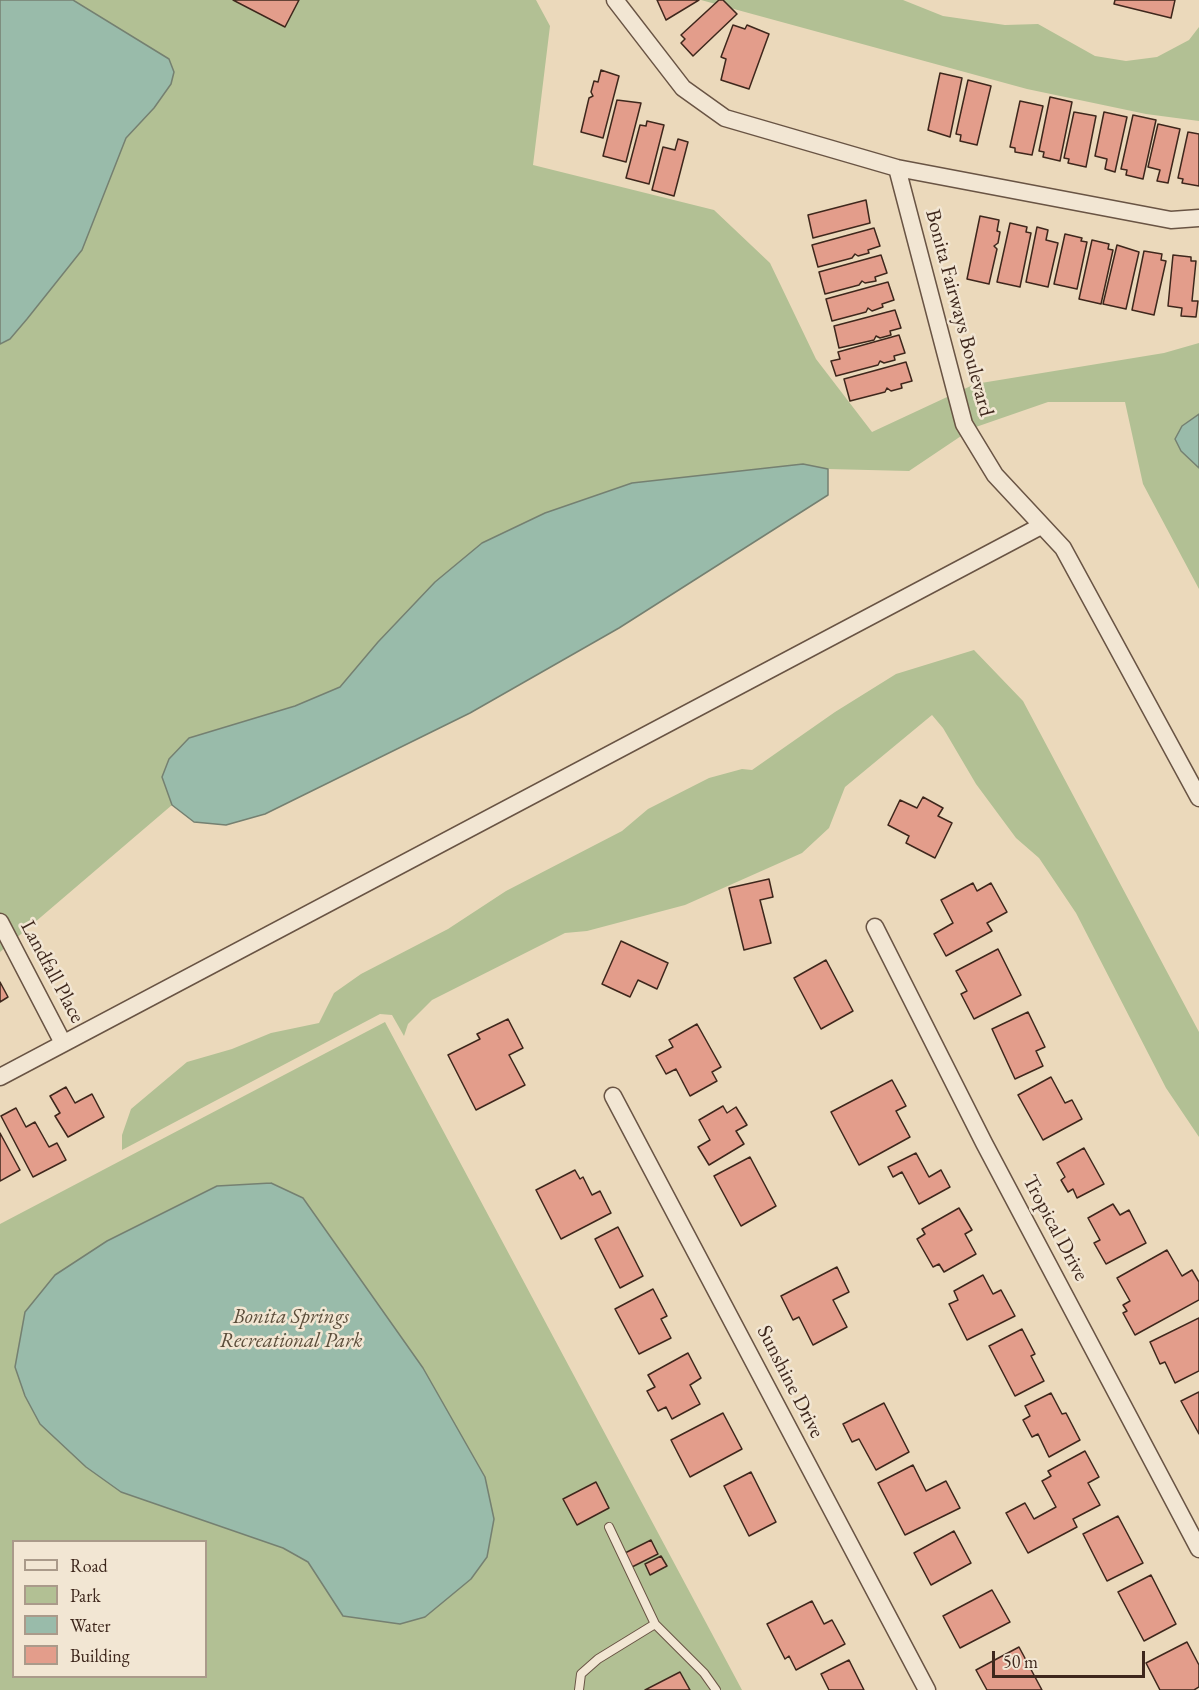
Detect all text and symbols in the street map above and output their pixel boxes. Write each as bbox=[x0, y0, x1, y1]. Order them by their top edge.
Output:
street label: Bonita Fairways Boulevard bbox=[919, 207, 999, 419]
street label: Landfall Place bbox=[14, 916, 90, 1028]
street label: Tropical Drive bbox=[1017, 1171, 1093, 1285]
park label: Bonita Springs Recreational Park bbox=[220, 1304, 362, 1354]
street label: Sunshine Drive bbox=[751, 1321, 829, 1443]
legend bbox=[12, 1540, 207, 1678]
text: Road bbox=[70, 1554, 108, 1577]
text: Park bbox=[70, 1584, 101, 1607]
text: Water bbox=[70, 1614, 111, 1637]
scale bar bbox=[995, 1639, 1148, 1677]
text: Building bbox=[70, 1644, 130, 1667]
text: 50 m bbox=[1003, 1650, 1038, 1673]

